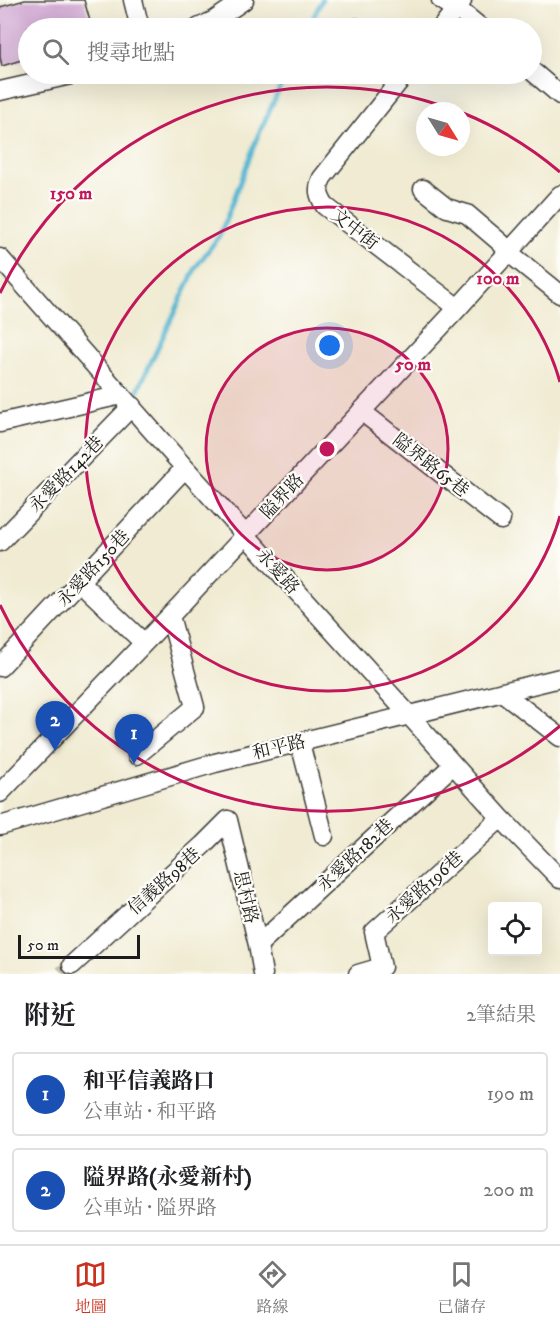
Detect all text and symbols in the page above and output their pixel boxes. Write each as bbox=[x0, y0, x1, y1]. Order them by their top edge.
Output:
search box bbox=[18, 18, 542, 84]
icon: search bbox=[39, 35, 72, 68]
text: 搜尋地點 bbox=[87, 40, 175, 67]
north arrow bbox=[416, 102, 470, 156]
text: 150 m bbox=[50, 183, 93, 205]
street label: 文中街 bbox=[326, 204, 382, 255]
text: 100 m bbox=[476, 268, 520, 290]
your location bbox=[315, 331, 344, 360]
text: 50 m bbox=[394, 354, 431, 376]
street label: 隘界路65巷 bbox=[388, 429, 473, 502]
street label: 永愛路142巷 bbox=[25, 432, 109, 518]
centre of rings bbox=[317, 439, 337, 459]
street label: 隘界路 bbox=[256, 469, 309, 524]
street label: 永愛路150巷 bbox=[53, 526, 135, 612]
street label: 永愛路 bbox=[251, 544, 303, 599]
pin: 2 bbox=[36, 702, 74, 751]
pin: 1 bbox=[114, 714, 154, 764]
street label: 和平路 bbox=[250, 731, 308, 765]
street label: 永愛路182巷 bbox=[313, 815, 398, 897]
street label: 信義路98巷 bbox=[124, 843, 205, 920]
street label: 永愛路196巷 bbox=[381, 847, 468, 928]
street label: 思村路 bbox=[228, 868, 262, 926]
map controls bbox=[488, 902, 542, 956]
button: locate bbox=[488, 902, 542, 956]
scale bar bbox=[18, 932, 140, 960]
text: 50 m bbox=[27, 935, 59, 955]
text: 附近 bbox=[24, 1000, 76, 1033]
text: 2筆結果 bbox=[466, 1003, 536, 1028]
text: 和平信義路口 bbox=[83, 1068, 215, 1095]
text: 1 bbox=[42, 1082, 49, 1107]
text: 190 m bbox=[487, 1082, 534, 1107]
text: 公車站 · 和平路 bbox=[83, 1100, 216, 1125]
text: 隘界路(永愛新村) bbox=[83, 1164, 252, 1191]
text: 2 bbox=[41, 1178, 50, 1203]
text: 200 m bbox=[483, 1178, 534, 1203]
text: 公車站 · 隘界路 bbox=[83, 1196, 216, 1221]
tab: 地圖 bbox=[74, 1258, 107, 1317]
tab: 路線 bbox=[256, 1258, 289, 1317]
tab: 已儲存 bbox=[438, 1258, 486, 1317]

